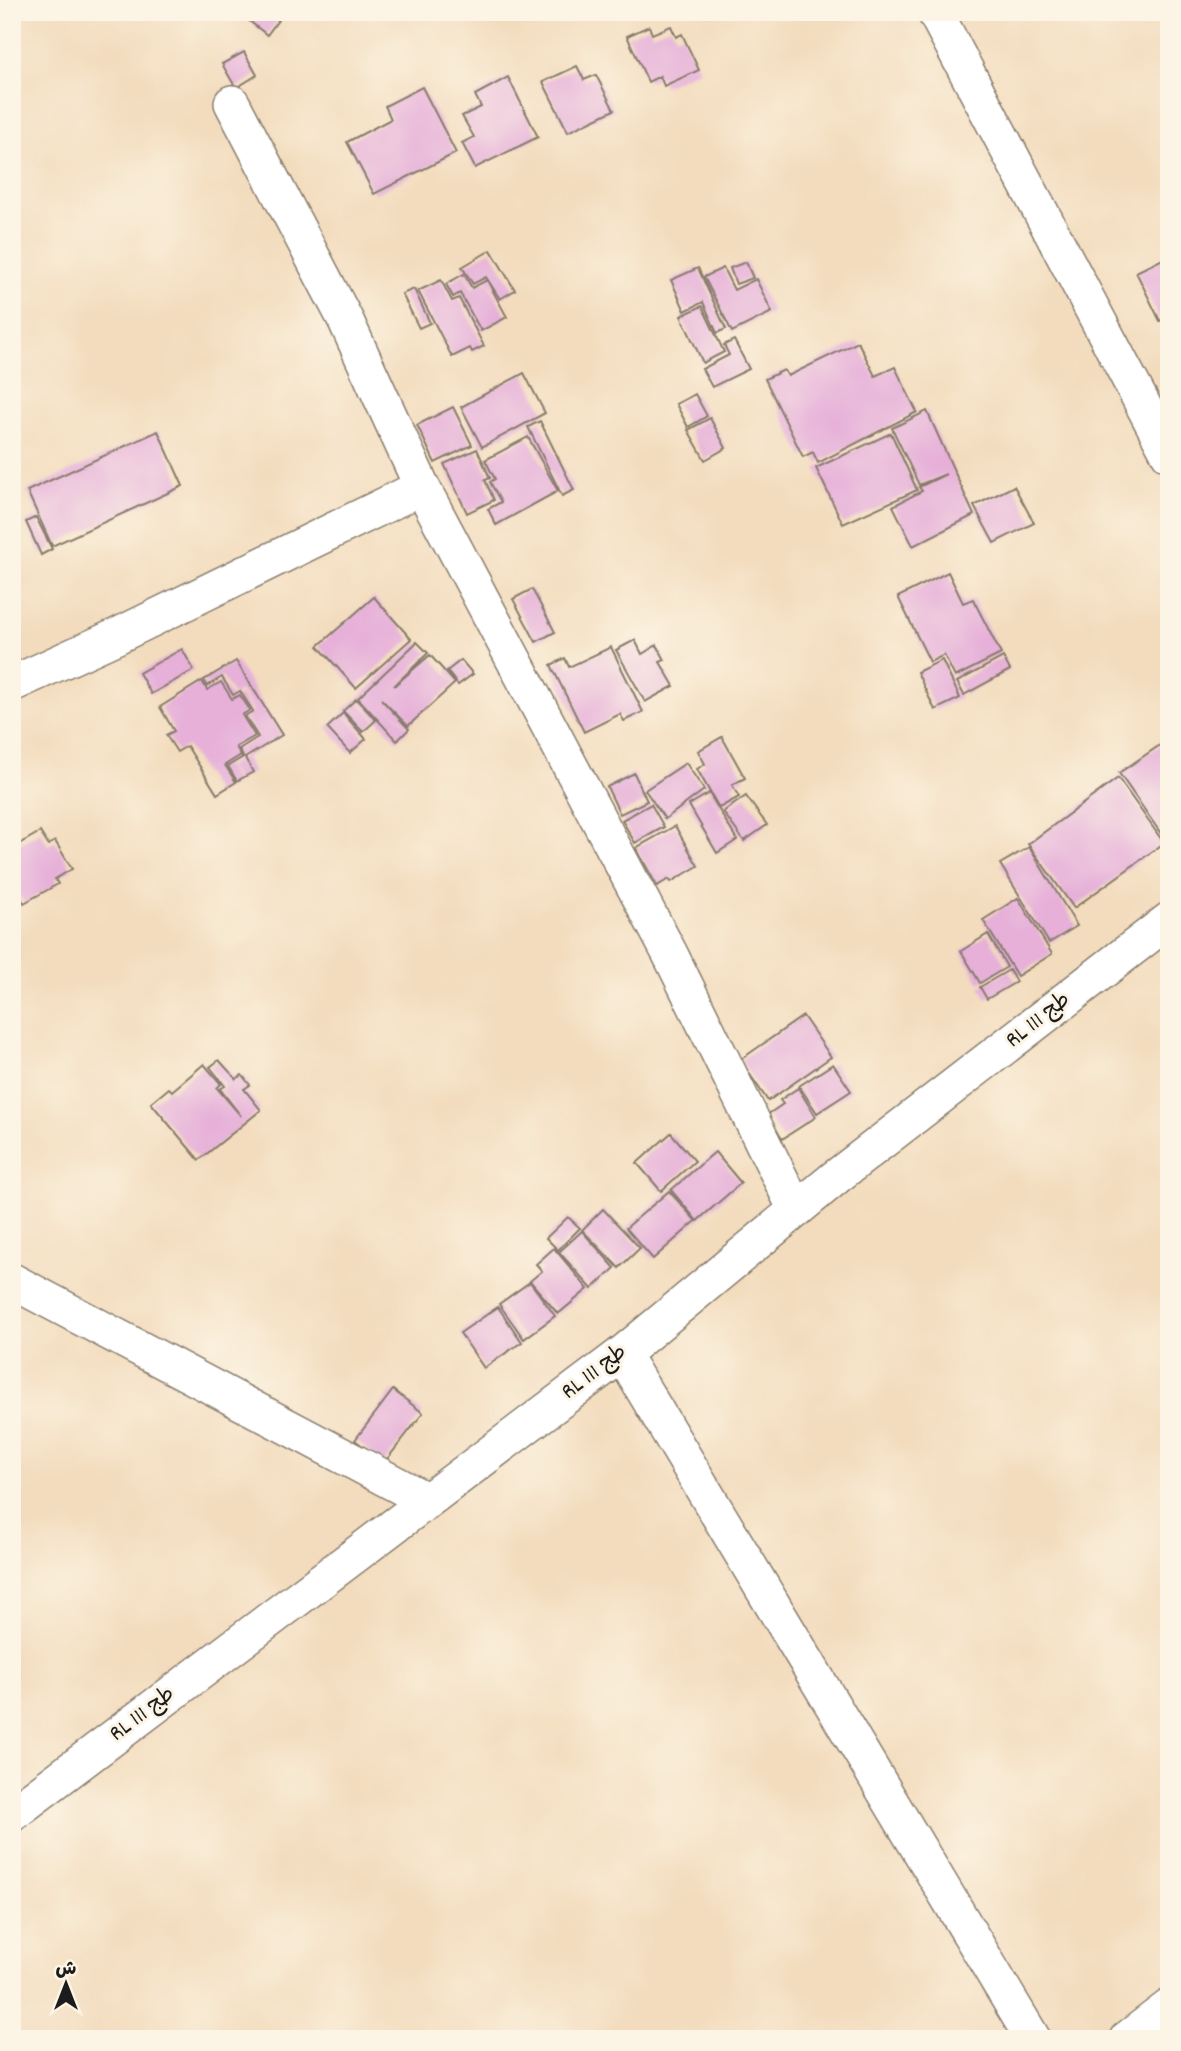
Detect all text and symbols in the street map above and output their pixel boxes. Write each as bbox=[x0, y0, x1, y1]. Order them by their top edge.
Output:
street label: RL طج 111 bbox=[999, 985, 1079, 1057]
street label: RL طج 111 bbox=[555, 1337, 635, 1409]
street label: RL طج 111 bbox=[103, 1679, 183, 1751]
north arrow bbox=[32, 1950, 102, 2020]
text: ش bbox=[56, 1957, 77, 1984]

